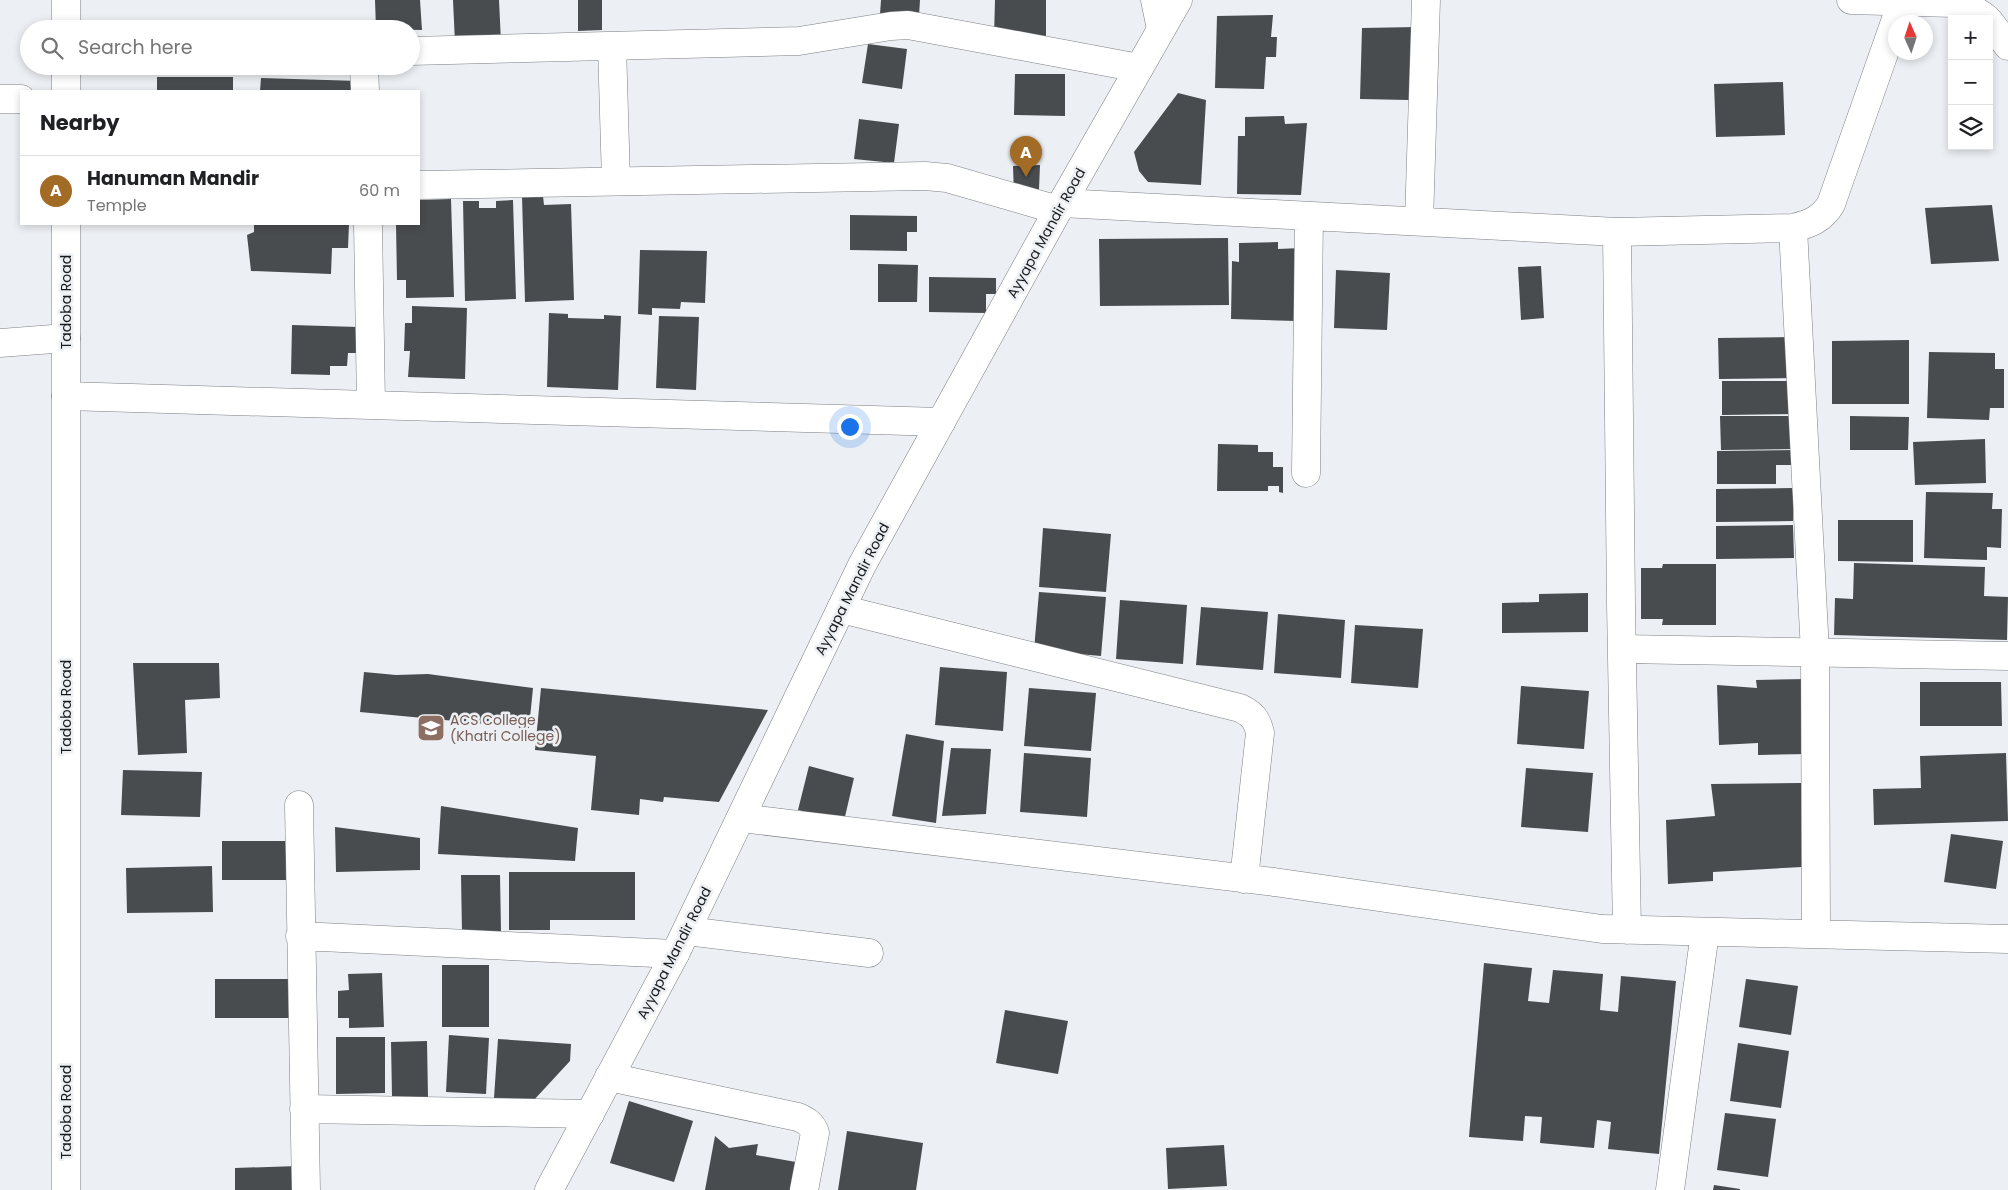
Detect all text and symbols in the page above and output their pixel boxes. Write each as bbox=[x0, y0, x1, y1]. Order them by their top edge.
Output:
north arrow bbox=[1888, 15, 1933, 60]
map controls bbox=[1948, 15, 1993, 150]
button: + bbox=[1948, 15, 1993, 60]
search box bbox=[20, 20, 420, 75]
icon: search bbox=[38, 34, 66, 62]
text: Search here bbox=[78, 34, 192, 61]
button: − bbox=[1948, 60, 1993, 105]
button: layers bbox=[1948, 105, 1993, 150]
text: Nearby bbox=[40, 108, 120, 137]
pin: A bbox=[1010, 136, 1042, 177]
street label: Ayyapa Mandir Road bbox=[1002, 164, 1090, 302]
text: Hanuman Mandir bbox=[87, 165, 259, 192]
text: A bbox=[50, 179, 62, 202]
text: 60 m bbox=[359, 179, 400, 202]
text: Temple bbox=[87, 194, 147, 217]
street label: Tadoba Road bbox=[56, 255, 76, 349]
your location bbox=[837, 414, 863, 440]
street label: Ayyapa Mandir Road bbox=[810, 519, 894, 659]
street label: Tadoba Road bbox=[56, 660, 76, 754]
place label: ACS College (Khatri College) bbox=[450, 710, 561, 746]
school or university icon: ACS College (Khatri College) bbox=[416, 713, 446, 743]
street label: Ayyapa Mandir Road bbox=[632, 883, 716, 1023]
street label: Tadoba Road bbox=[56, 1065, 76, 1159]

